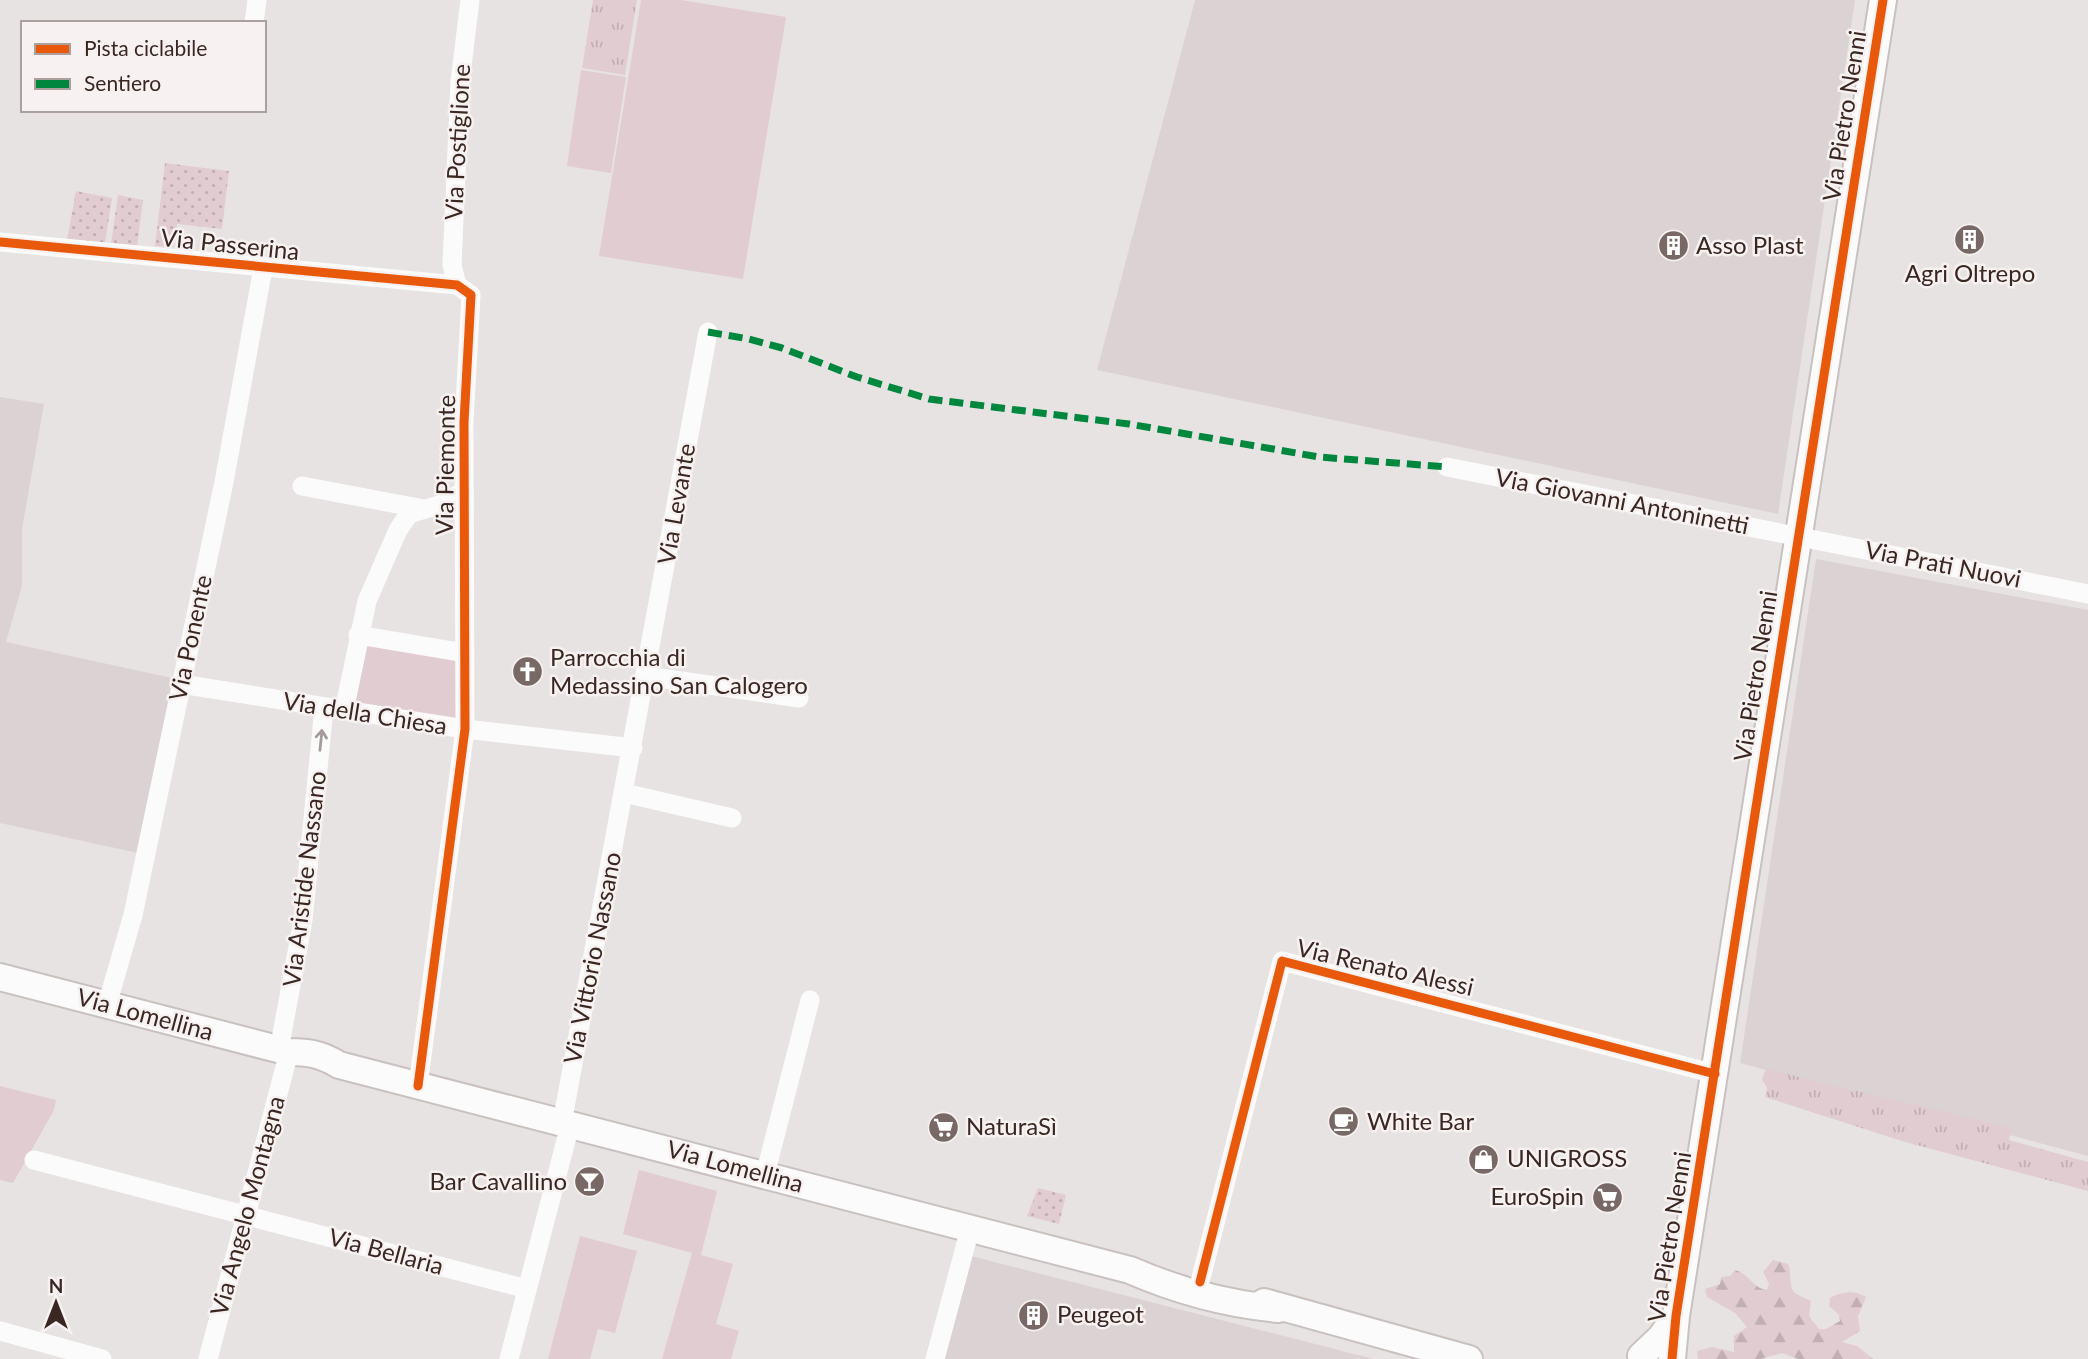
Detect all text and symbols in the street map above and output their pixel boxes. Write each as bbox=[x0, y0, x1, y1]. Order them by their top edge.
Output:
legend bbox=[21, 21, 266, 112]
street label: Via Pietro Nenni bbox=[1816, 28, 1871, 203]
text: Pista ciclabile bbox=[84, 35, 207, 60]
street label: Via Postiglione bbox=[438, 63, 475, 221]
text: Sentiero bbox=[84, 70, 161, 95]
street label: Via Passerina bbox=[159, 222, 301, 265]
building icon: Agri Oltrepo bbox=[1953, 223, 1987, 257]
building icon: Asso Plast bbox=[1656, 229, 1690, 263]
place label: Asso Plast bbox=[1696, 230, 1804, 259]
place label: Agri Oltrepo bbox=[1905, 258, 2035, 287]
street label: Via Piemonte bbox=[429, 394, 460, 536]
street label: Via Levante bbox=[651, 441, 700, 567]
street label: Via Giovanni Antoninetti bbox=[1493, 462, 1751, 539]
street label: Via Prati Nuovi bbox=[1863, 534, 2024, 593]
street label: Via Ponente bbox=[162, 572, 217, 703]
street label: Via Pietro Nenni bbox=[1727, 588, 1782, 763]
place label: Parrocchia di Medassino San Calogero bbox=[550, 642, 808, 699]
church icon: Parrocchia di Medassino San Calogero bbox=[510, 655, 544, 689]
street label: Via della Chiesa bbox=[281, 685, 449, 740]
one-way arrow bbox=[315, 729, 328, 752]
street label: Via Aristide Nassano bbox=[276, 769, 331, 988]
street label: Via Vittorio Nassano bbox=[557, 849, 626, 1066]
street label: Via Renato Alessi bbox=[1294, 932, 1477, 1001]
street label: Via Lomellina bbox=[74, 981, 217, 1046]
street label: Via Angelo Montagna bbox=[203, 1093, 290, 1319]
cafe icon: White Bar bbox=[1327, 1105, 1361, 1139]
place label: White Bar bbox=[1367, 1106, 1474, 1135]
supermarket icon: NaturaSì bbox=[926, 1110, 960, 1144]
place label: NaturaSì bbox=[966, 1111, 1057, 1140]
street label: Via Lomellina bbox=[664, 1133, 807, 1198]
shop icon: UNIGROSS bbox=[1467, 1142, 1501, 1176]
place label: UNIGROSS bbox=[1507, 1143, 1627, 1172]
street label: Via Pietro Nenni bbox=[1641, 1149, 1696, 1324]
bar icon: Bar Cavallino bbox=[573, 1165, 607, 1199]
place label: Bar Cavallino bbox=[430, 1166, 567, 1195]
supermarket icon: EuroSpin bbox=[1590, 1180, 1624, 1214]
place label: EuroSpin bbox=[1490, 1181, 1584, 1210]
street label: Via Bellaria bbox=[326, 1221, 447, 1280]
north arrow bbox=[21, 1268, 91, 1338]
text: N bbox=[49, 1274, 63, 1297]
building icon: Peugeot bbox=[1017, 1298, 1051, 1332]
place label: Peugeot bbox=[1057, 1299, 1144, 1328]

